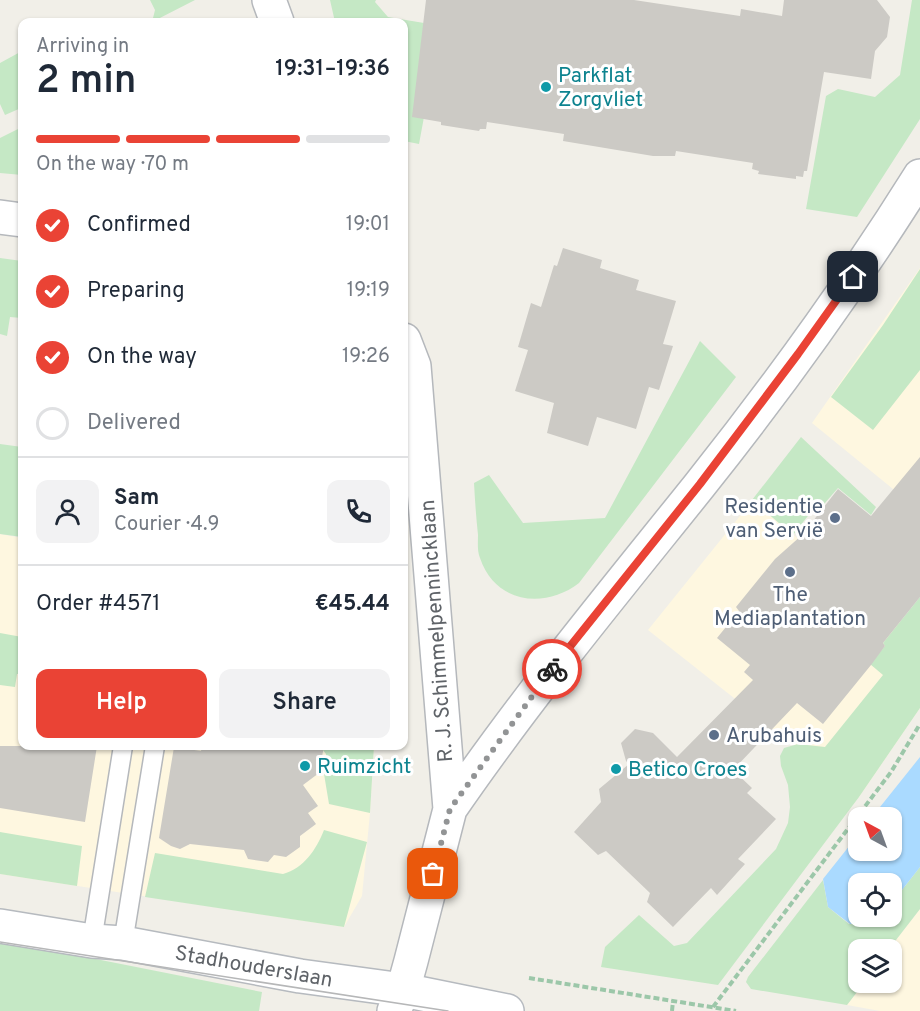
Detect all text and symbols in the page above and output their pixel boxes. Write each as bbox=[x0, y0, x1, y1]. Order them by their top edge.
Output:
text: Arriving in bbox=[36, 34, 129, 60]
text: 19:31–19:36 bbox=[275, 56, 390, 83]
text: 2 min bbox=[36, 58, 137, 107]
place label: Parkflat Zorgvliet bbox=[558, 63, 643, 114]
marker: Parkflat Zorgvliet bbox=[539, 80, 553, 94]
text: On the way · 70 m bbox=[36, 152, 189, 178]
icon: check bbox=[36, 209, 69, 242]
text: Confirmed bbox=[87, 212, 191, 239]
text: 19:01 bbox=[346, 212, 390, 238]
pin bbox=[827, 251, 878, 302]
icon: home bbox=[836, 260, 869, 293]
icon: check bbox=[36, 275, 69, 308]
text: Preparing bbox=[87, 278, 185, 305]
text: 19:19 bbox=[347, 278, 390, 304]
icon: check bbox=[36, 341, 69, 374]
text: On the way bbox=[87, 344, 197, 371]
text: 19:26 bbox=[342, 344, 390, 370]
text: Delivered bbox=[87, 410, 181, 437]
button: person bbox=[36, 480, 99, 543]
button: phone bbox=[327, 480, 390, 543]
text: Sam bbox=[114, 485, 159, 512]
place label: Residentie van Servië bbox=[724, 494, 823, 545]
street label: R. J. Schimmelpennincklaan bbox=[415, 499, 460, 763]
marker: Residentie van Servië bbox=[828, 511, 842, 525]
text: Courier · 4.9 bbox=[114, 512, 219, 538]
marker: The Mediaplantation bbox=[783, 565, 797, 579]
place label: The Mediaplantation bbox=[714, 582, 866, 633]
text: Order #4571 bbox=[36, 591, 161, 618]
text: €45.44 bbox=[315, 591, 390, 618]
courier bbox=[522, 639, 582, 699]
icon: bike bbox=[536, 653, 569, 686]
button: Help bbox=[36, 669, 207, 738]
button: Share bbox=[219, 669, 390, 738]
place label: Arubahuis bbox=[726, 723, 822, 750]
marker: Arubahuis bbox=[707, 728, 721, 742]
place label: Ruimzicht bbox=[317, 754, 411, 781]
place label: Betico Croes bbox=[628, 757, 747, 784]
marker: Ruimzicht bbox=[298, 759, 312, 773]
marker: Betico Croes bbox=[609, 762, 623, 776]
north arrow bbox=[848, 807, 902, 861]
map controls bbox=[848, 807, 902, 993]
pin bbox=[407, 848, 458, 899]
icon: bag bbox=[416, 857, 449, 890]
button: locate bbox=[848, 873, 902, 927]
button: layers bbox=[848, 939, 902, 993]
street label: Stadhouderslaan bbox=[173, 940, 335, 995]

